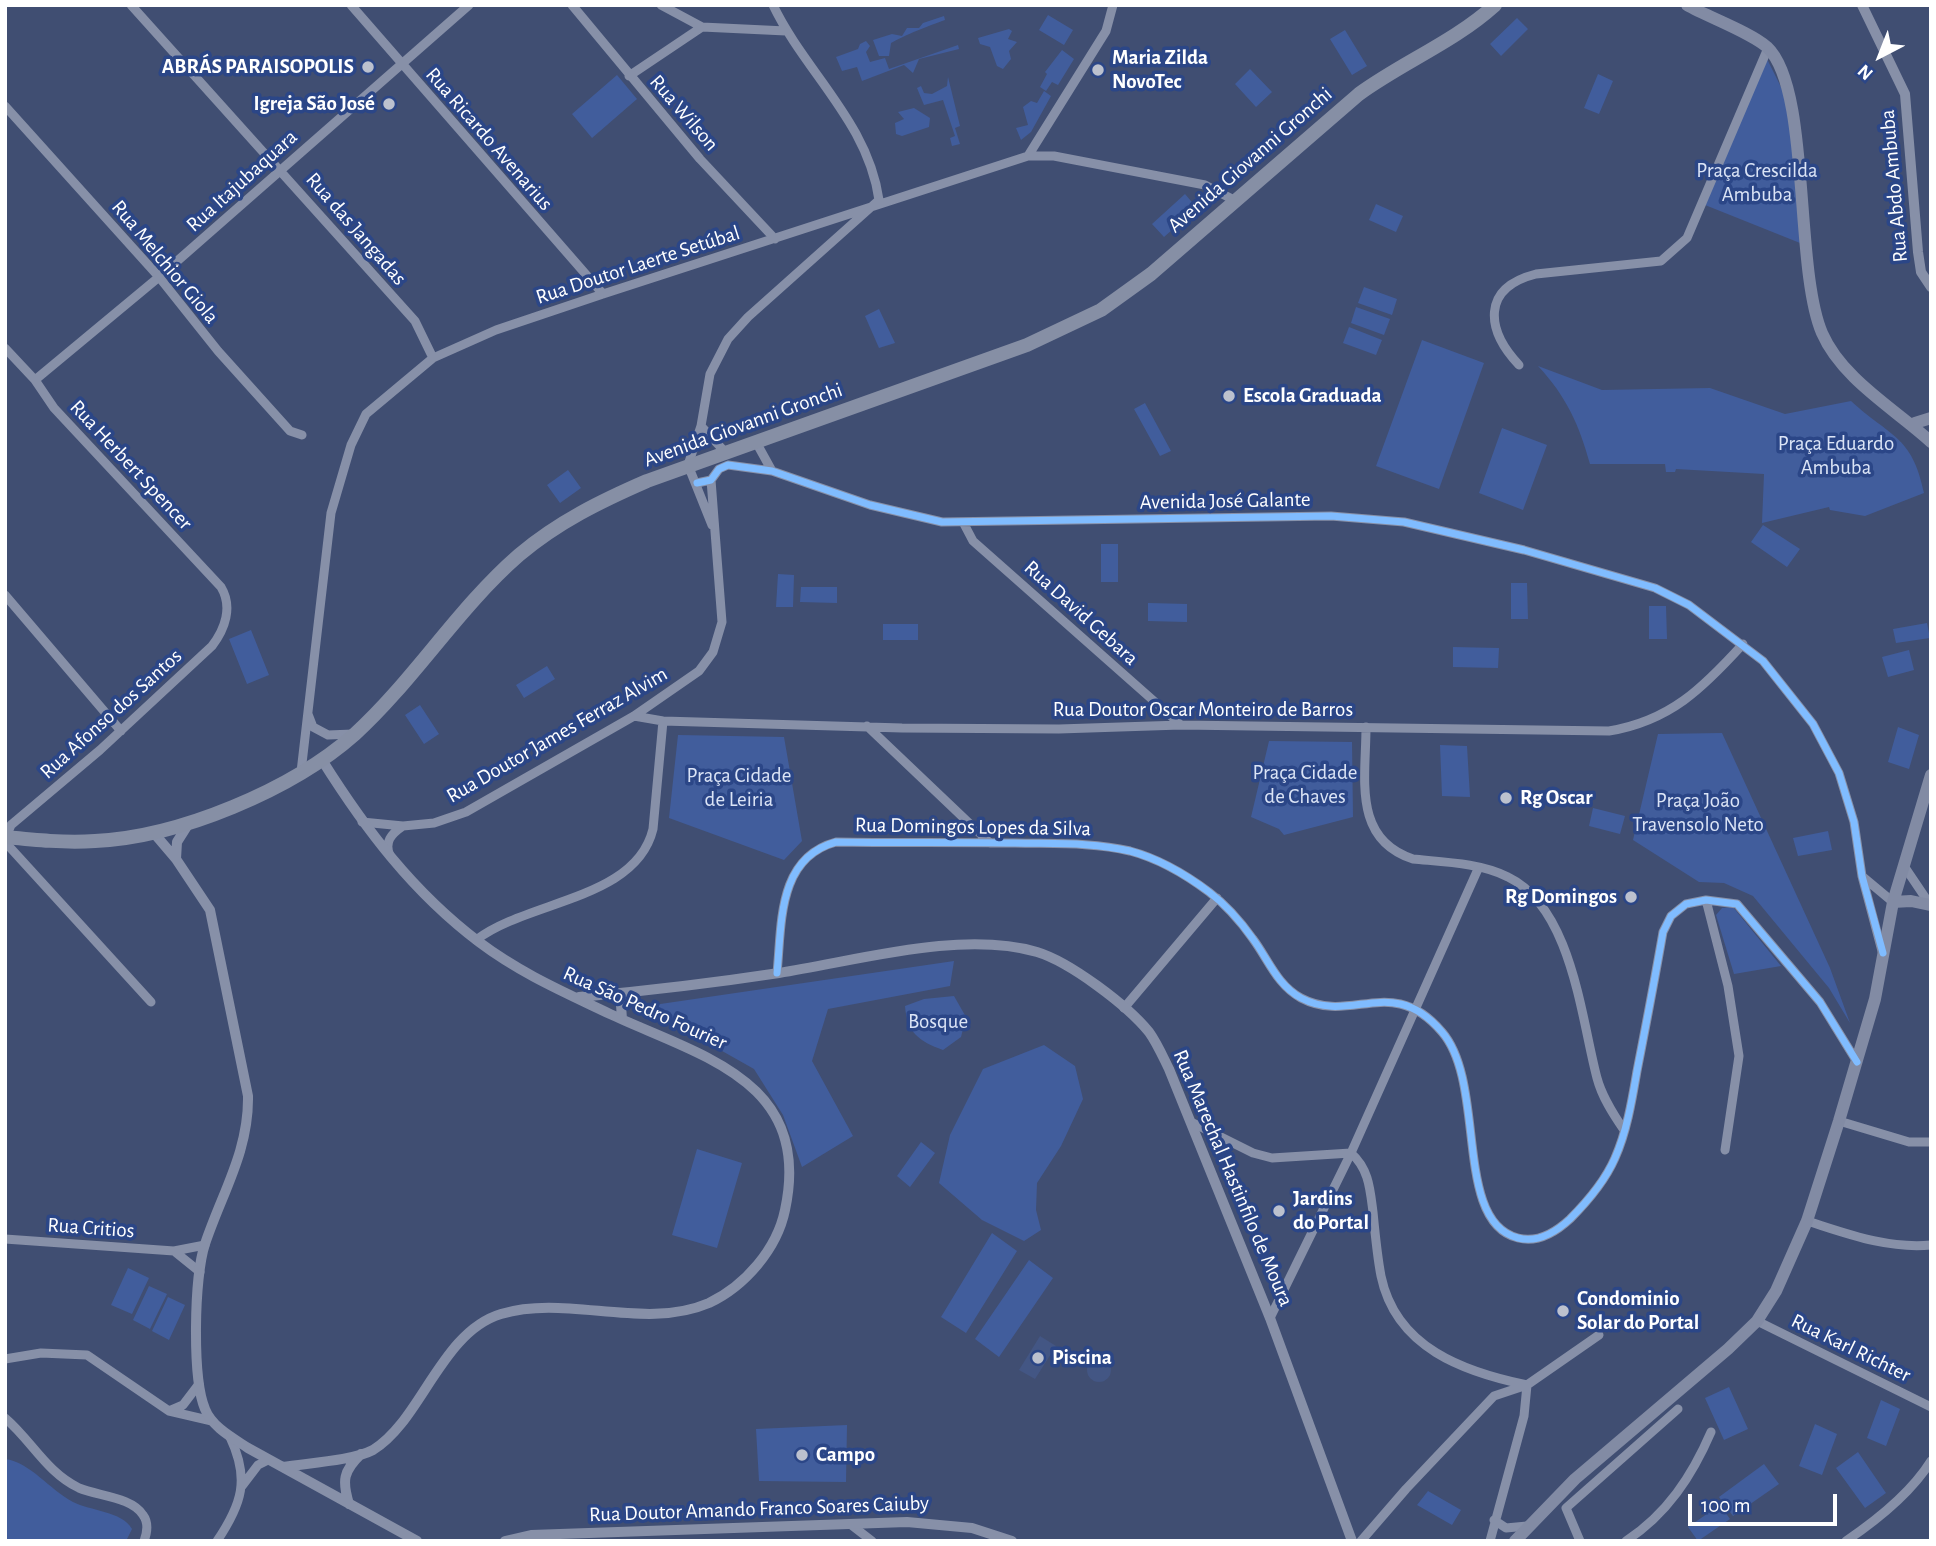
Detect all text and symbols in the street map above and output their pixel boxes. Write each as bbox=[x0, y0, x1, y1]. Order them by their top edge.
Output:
north arrow bbox=[1845, 21, 1915, 91]
place label: Maria Zilda NovoTec bbox=[1112, 45, 1208, 95]
place label: ABRÁS PARAISOPOLIS bbox=[162, 54, 354, 80]
marker: ABRÁS PARAISOPOLIS bbox=[360, 59, 376, 75]
text: N bbox=[1854, 60, 1877, 83]
street label: Rua Ricardo Avenarius bbox=[420, 62, 558, 216]
marker: Maria Zilda NovoTec bbox=[1090, 62, 1106, 78]
street label: Rua Wilson bbox=[644, 70, 724, 156]
street label: Avenida Giovanni Gronchi bbox=[1163, 82, 1337, 238]
place label: Igreja São José bbox=[254, 91, 375, 117]
marker: Igreja São José bbox=[381, 96, 397, 112]
street label: Rua Abdo Ambuba bbox=[1875, 108, 1913, 264]
street label: Rua Itajubaquara bbox=[181, 125, 303, 237]
park label: Praça Crescilda Ambuba bbox=[1696, 158, 1818, 208]
street label: Rua das Jangadas bbox=[300, 167, 412, 291]
street label: Rua Melchior Giola bbox=[106, 195, 224, 329]
street label: Rua Doutor Laerte Setúbal bbox=[533, 220, 743, 310]
street label: Avenida Giovanni Gronchi bbox=[640, 377, 846, 473]
place label: Escola Graduada bbox=[1243, 383, 1382, 409]
marker: Escola Graduada bbox=[1221, 388, 1237, 404]
street label: Rua Herbert Spencer bbox=[64, 395, 198, 535]
park label: Praça Eduardo Ambuba bbox=[1778, 431, 1894, 481]
street label: Avenida José Galante bbox=[1139, 487, 1311, 515]
street label: Rua David Gebara bbox=[1019, 555, 1143, 671]
street label: Rua Afonso dos Santos bbox=[35, 644, 187, 784]
street label: Rua Doutor James Ferraz Alvim bbox=[442, 661, 672, 809]
street label: Rua Doutor Oscar Monteiro de Barros bbox=[1053, 697, 1353, 723]
park label: Praça Cidade de Chaves bbox=[1252, 760, 1358, 810]
park label: Praça Cidade de Leiria bbox=[686, 763, 792, 813]
place label: Rg Oscar bbox=[1520, 785, 1593, 811]
park label: Praça João Travensolo Neto bbox=[1632, 788, 1764, 838]
marker: Rg Oscar bbox=[1498, 790, 1514, 806]
street label: Rua Domingos Lopes da Silva bbox=[855, 812, 1091, 842]
place label: Rg Domingos bbox=[1505, 884, 1617, 910]
marker: Rg Domingos bbox=[1623, 889, 1639, 905]
street label: Rua São Pedro Fourier bbox=[559, 961, 731, 1055]
park label: Bosque bbox=[908, 1009, 968, 1035]
street label: Rua Marechal Hastinfilo de Moura bbox=[1167, 1046, 1299, 1310]
place label: Jardins do Portal bbox=[1293, 1186, 1369, 1236]
marker: Jardins do Portal bbox=[1271, 1203, 1287, 1219]
street label: Rua Critios bbox=[47, 1212, 135, 1244]
place label: Condominio Solar do Portal bbox=[1577, 1286, 1699, 1336]
marker: Condominio Solar do Portal bbox=[1555, 1303, 1571, 1319]
street label: Rua Karl Richter bbox=[1787, 1308, 1915, 1388]
place label: Piscina bbox=[1052, 1345, 1112, 1371]
marker: Piscina bbox=[1030, 1350, 1046, 1366]
place label: Campo bbox=[816, 1442, 875, 1468]
marker: Campo bbox=[794, 1447, 810, 1463]
scale bar bbox=[1691, 1480, 1840, 1524]
street label: Rua Doutor Amando Franco Soares Caiuby bbox=[589, 1490, 929, 1528]
text: 100 m bbox=[1701, 1495, 1751, 1516]

